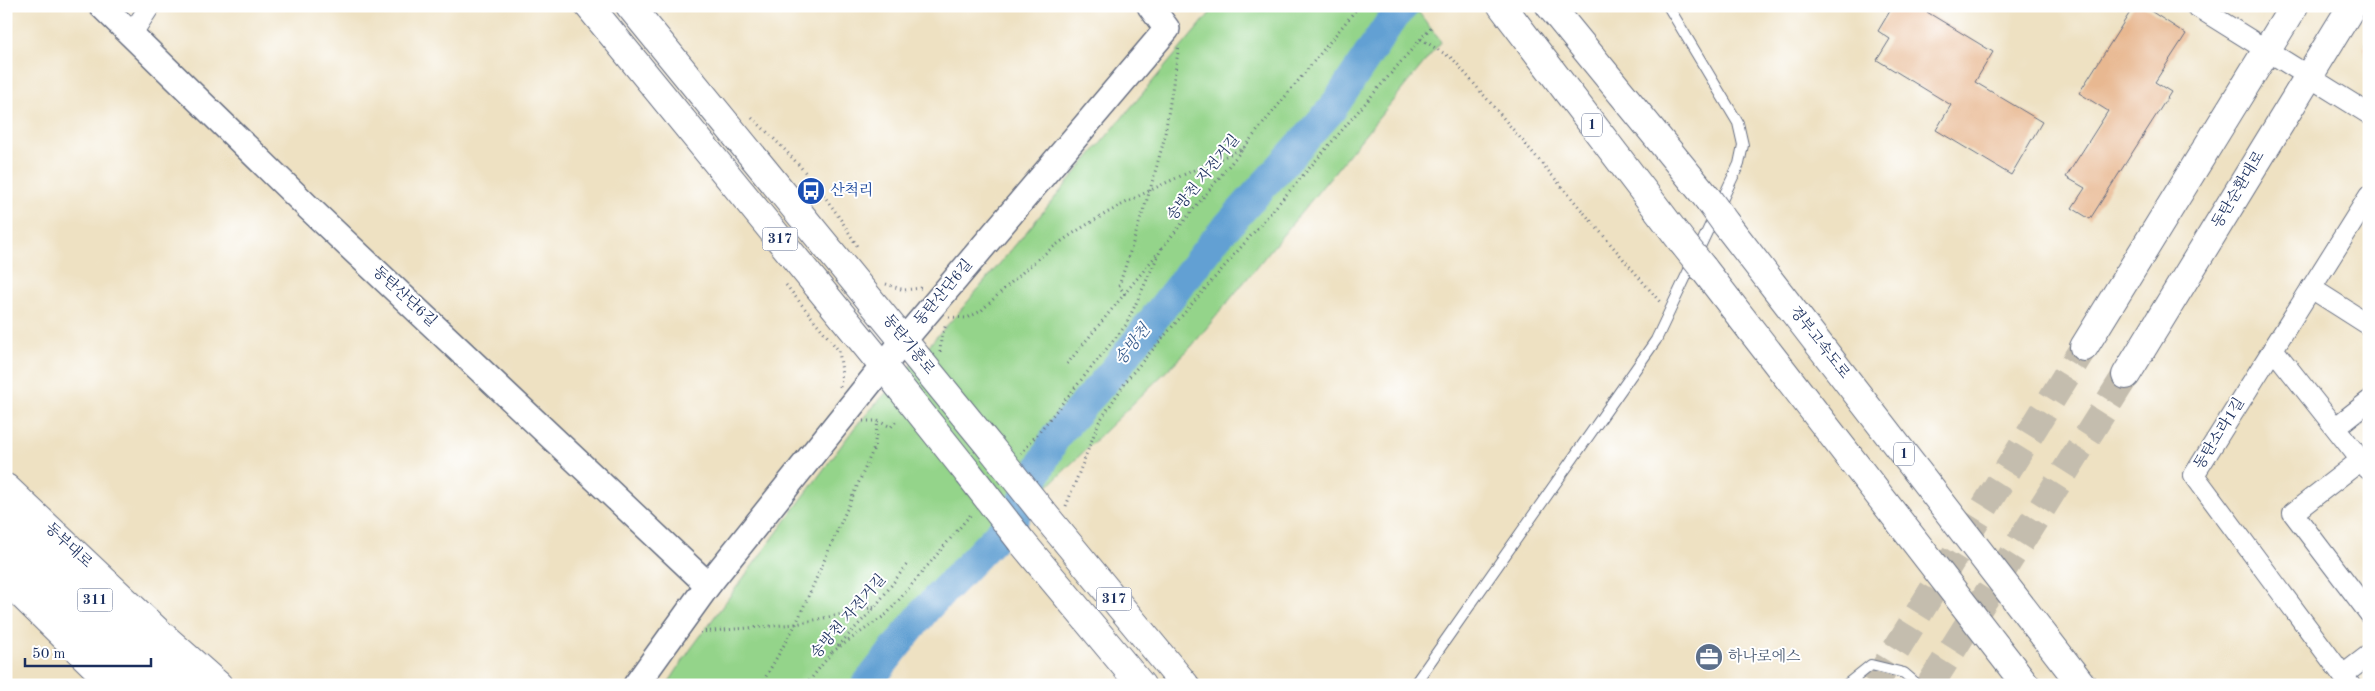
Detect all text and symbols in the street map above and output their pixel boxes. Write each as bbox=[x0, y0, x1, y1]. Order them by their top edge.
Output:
road number: 1 bbox=[1582, 114, 1602, 136]
street label: 송방천 자전거길 bbox=[1163, 131, 1243, 224]
street label: 동탄순환대로 bbox=[2208, 147, 2268, 231]
bus stop icon: 산척리 bbox=[796, 176, 826, 206]
place label: 산척리 bbox=[830, 182, 873, 199]
road number: 317 bbox=[762, 228, 798, 250]
street label: 동탄산단6길 bbox=[911, 256, 976, 329]
street label: 동탄산단6길 bbox=[369, 262, 440, 330]
street label: 경부고속도로 bbox=[1786, 303, 1854, 382]
street label: 동탄기흥로 bbox=[879, 310, 939, 378]
water label: 송방천 bbox=[1111, 319, 1155, 368]
street label: 동탄소라1길 bbox=[2190, 395, 2248, 472]
road number: 1 bbox=[1894, 442, 1914, 466]
street label: 동부대로 bbox=[42, 519, 96, 572]
street label: 송방천 자전거길 bbox=[807, 571, 889, 662]
road number: 311 bbox=[78, 588, 112, 612]
road number: 317 bbox=[1096, 588, 1132, 610]
scale bar bbox=[25, 636, 151, 668]
office icon: 하나로에스 bbox=[1694, 642, 1724, 672]
text: 50 m bbox=[32, 647, 66, 662]
place label: 하나로에스 bbox=[1728, 648, 1801, 665]

